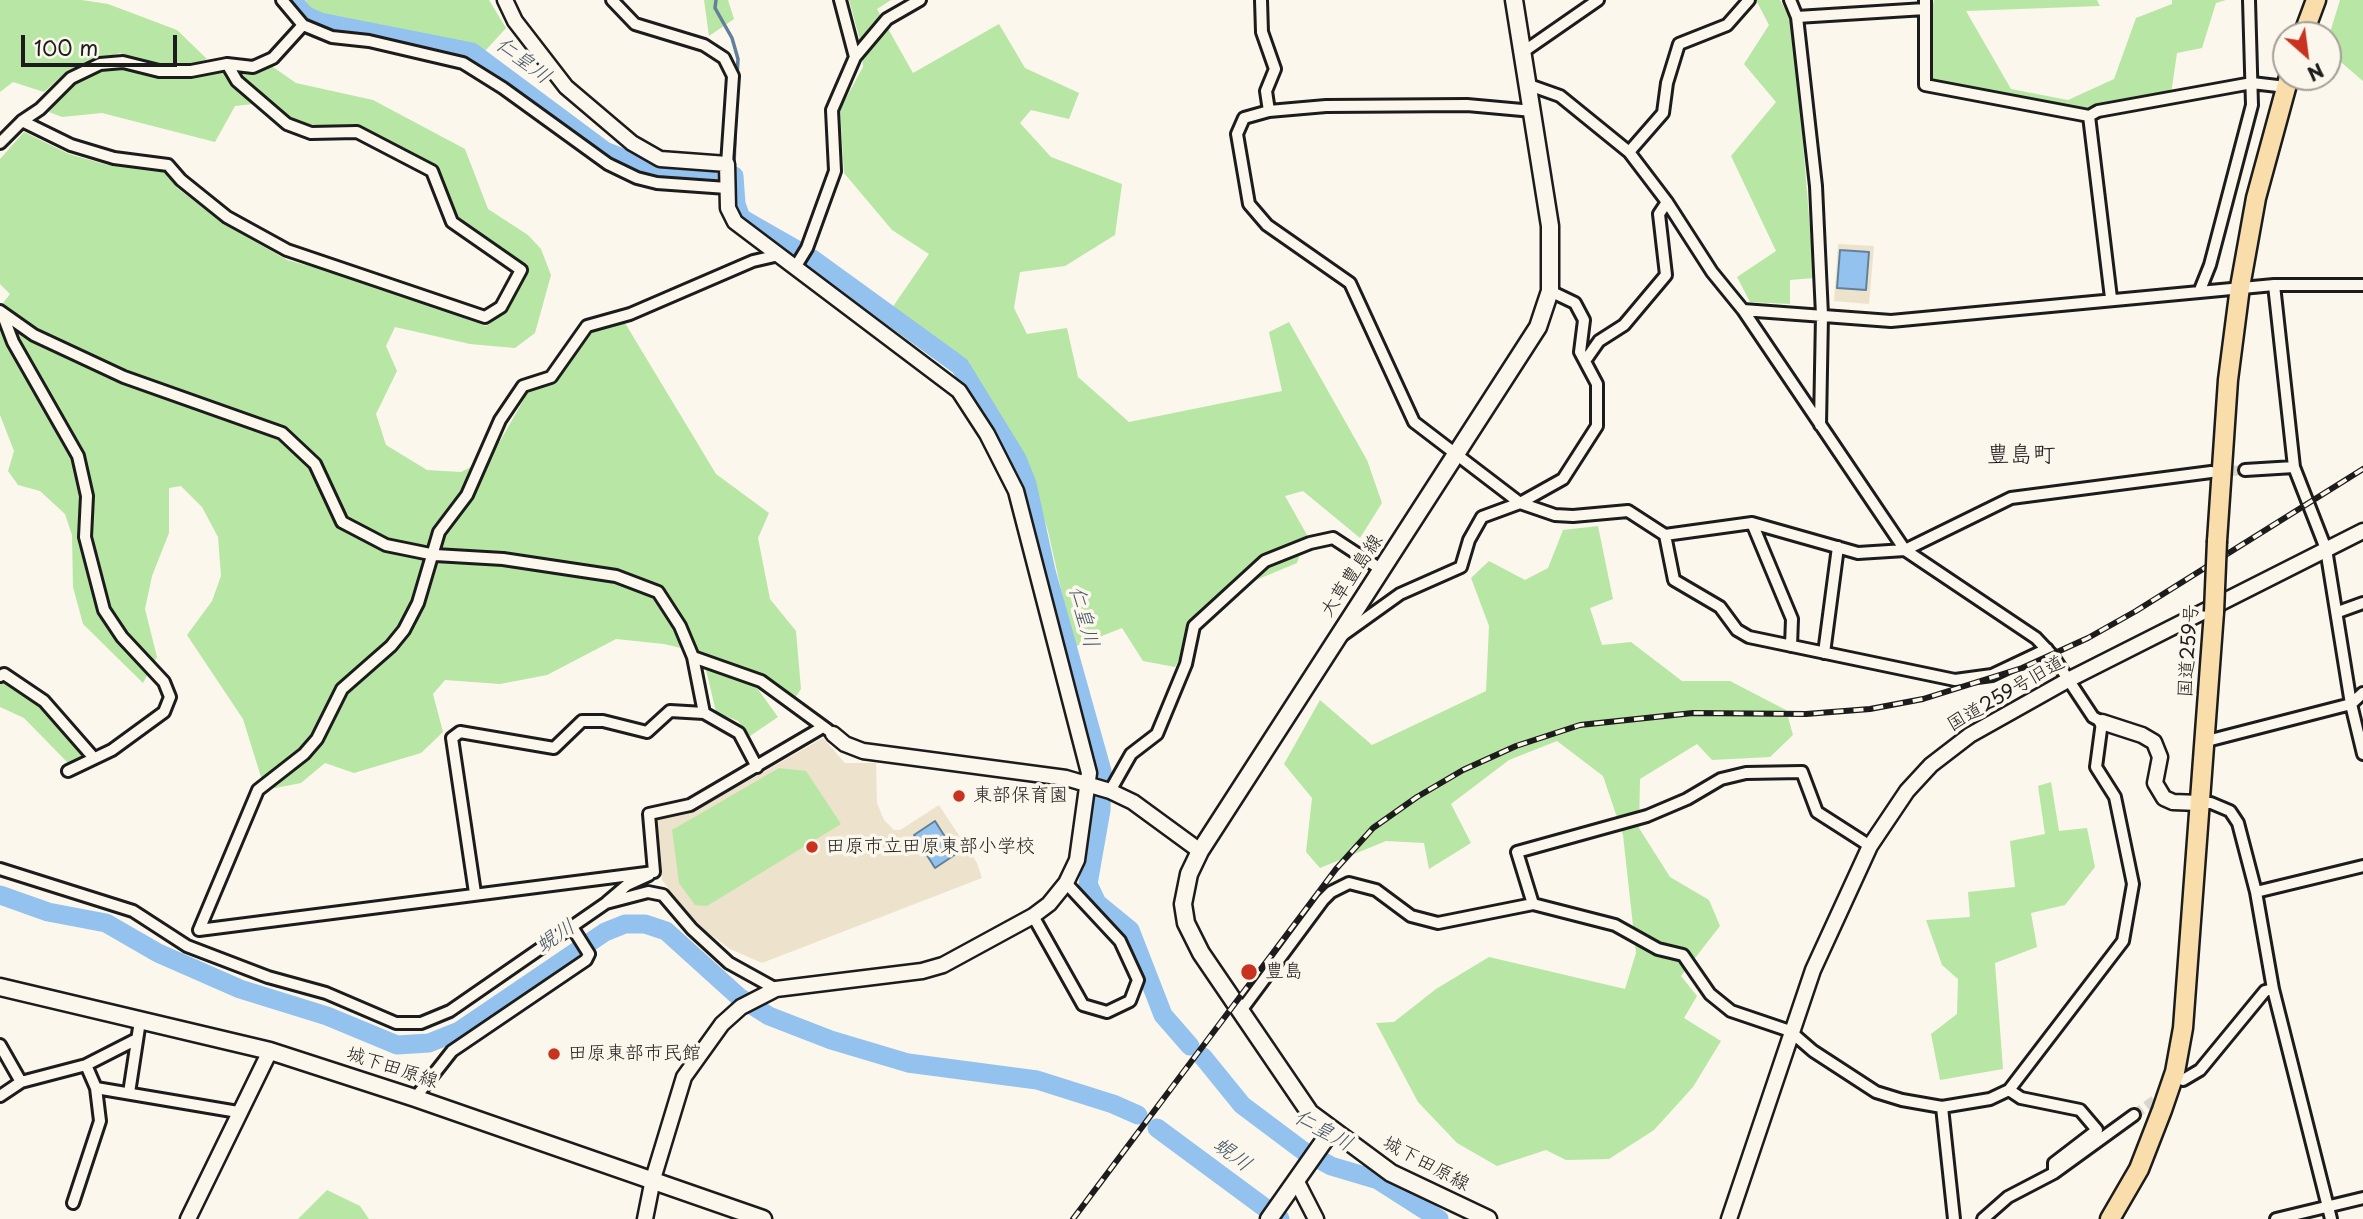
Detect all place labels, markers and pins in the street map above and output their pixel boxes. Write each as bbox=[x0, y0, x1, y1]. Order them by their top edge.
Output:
place label: 東部保育園 bbox=[973, 785, 1068, 807]
marker: 東部保育園 bbox=[951, 788, 967, 804]
place label: 田原市立田原東部小学校 bbox=[826, 836, 1035, 858]
marker: 田原市立田原東部小学校 bbox=[804, 839, 820, 855]
place label: 豊島 bbox=[1265, 961, 1303, 983]
marker: 豊島 bbox=[1239, 962, 1259, 982]
place label: 田原東部市民館 bbox=[568, 1043, 701, 1065]
marker: 田原東部市民館 bbox=[546, 1046, 562, 1062]

